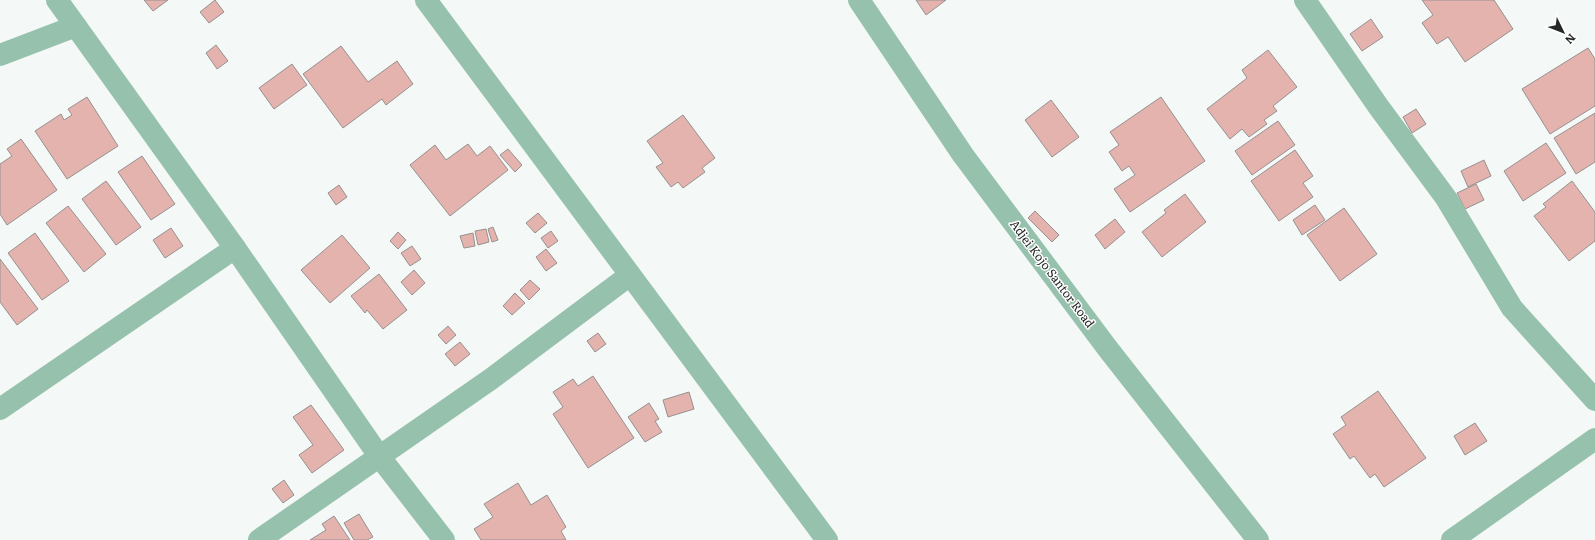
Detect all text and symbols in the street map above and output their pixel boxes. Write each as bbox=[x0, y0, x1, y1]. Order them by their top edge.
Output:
north arrow bbox=[1543, 12, 1583, 52]
text: N bbox=[1562, 31, 1580, 48]
street label: Adjei Kojo Santor Road bbox=[1006, 216, 1100, 332]

